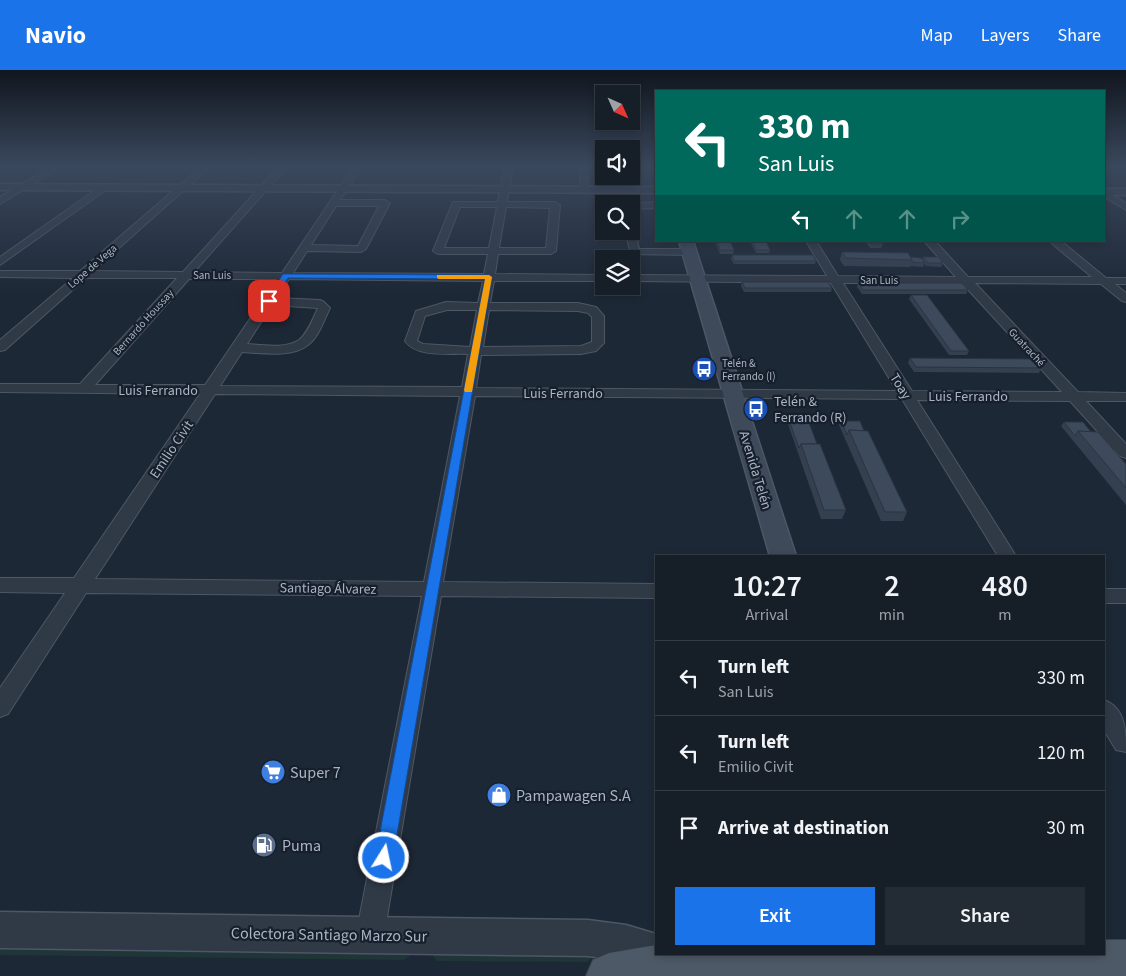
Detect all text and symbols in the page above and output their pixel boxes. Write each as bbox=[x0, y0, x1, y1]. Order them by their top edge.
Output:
text: Navio bbox=[25, 18, 86, 53]
text: Map bbox=[921, 23, 953, 48]
text: Layers bbox=[981, 23, 1030, 48]
text: Share bbox=[1058, 23, 1101, 48]
north arrow bbox=[595, 85, 640, 130]
map controls bbox=[595, 85, 640, 295]
text: 330 m bbox=[758, 102, 850, 152]
icon: left bbox=[675, 110, 740, 175]
button: sound bbox=[595, 140, 640, 185]
text: San Luis bbox=[758, 148, 834, 180]
button: search bbox=[595, 195, 640, 240]
icon: left bbox=[787, 205, 815, 233]
icon: ahead bbox=[840, 205, 868, 233]
icon: ahead bbox=[893, 205, 921, 233]
icon: right bbox=[946, 205, 974, 233]
street label: Lope de Vega bbox=[65, 241, 120, 292]
button: layers bbox=[595, 250, 640, 295]
street label: San Luis bbox=[193, 268, 231, 283]
street label: San Luis bbox=[860, 273, 898, 288]
pin bbox=[248, 280, 290, 322]
street label: Bernardo Houssay bbox=[110, 286, 177, 359]
icon: arrive bbox=[255, 287, 283, 315]
street label: Guatraché bbox=[1005, 325, 1049, 370]
bus stop icon: Telén & Ferrando (I) bbox=[691, 356, 717, 382]
place label: Telén & Ferrando (I) bbox=[722, 356, 776, 384]
street label: Toay bbox=[884, 370, 916, 404]
street label: Luis Ferrando bbox=[118, 381, 198, 401]
street label: Luis Ferrando bbox=[523, 384, 603, 404]
street label: Luis Ferrando bbox=[928, 387, 1008, 407]
place label: Telén & Ferrando (R) bbox=[774, 392, 846, 428]
bus stop icon: Telén & Ferrando (R) bbox=[743, 396, 769, 422]
street label: Emilio Civit bbox=[145, 416, 199, 483]
street label: Avenida Telén bbox=[734, 428, 777, 512]
text: 10:27 bbox=[732, 565, 802, 608]
text: 2 bbox=[884, 565, 900, 608]
text: 480 bbox=[982, 565, 1028, 608]
street label: Santiago Álvarez bbox=[279, 578, 377, 600]
text: Arrival bbox=[745, 604, 788, 626]
text: min bbox=[879, 604, 905, 626]
text: m bbox=[998, 604, 1012, 626]
text: Turn left bbox=[718, 654, 789, 681]
icon: left bbox=[675, 664, 703, 692]
text: 330 m bbox=[1037, 665, 1085, 692]
text: San Luis bbox=[718, 681, 774, 703]
text: Turn left bbox=[718, 729, 789, 756]
icon: left bbox=[675, 739, 703, 767]
text: 120 m bbox=[1037, 740, 1085, 767]
text: Emilio Civit bbox=[718, 756, 793, 778]
supermarket icon: Super 7 bbox=[260, 759, 286, 785]
place label: Super 7 bbox=[290, 762, 341, 784]
shop icon: Pampawagen S.A bbox=[486, 782, 512, 808]
place label: Pampawagen S.A bbox=[516, 785, 631, 807]
icon: arrive bbox=[675, 814, 703, 842]
text: Arrive at destination bbox=[718, 815, 889, 842]
text: 30 m bbox=[1047, 815, 1085, 842]
position arrow bbox=[357, 831, 409, 883]
fuel station icon: Puma bbox=[251, 832, 277, 858]
place label: Puma bbox=[282, 835, 321, 857]
button: Exit bbox=[675, 887, 875, 945]
button: Share bbox=[885, 887, 1085, 945]
street label: Colectora Santiago Marzo Sur bbox=[231, 922, 428, 948]

